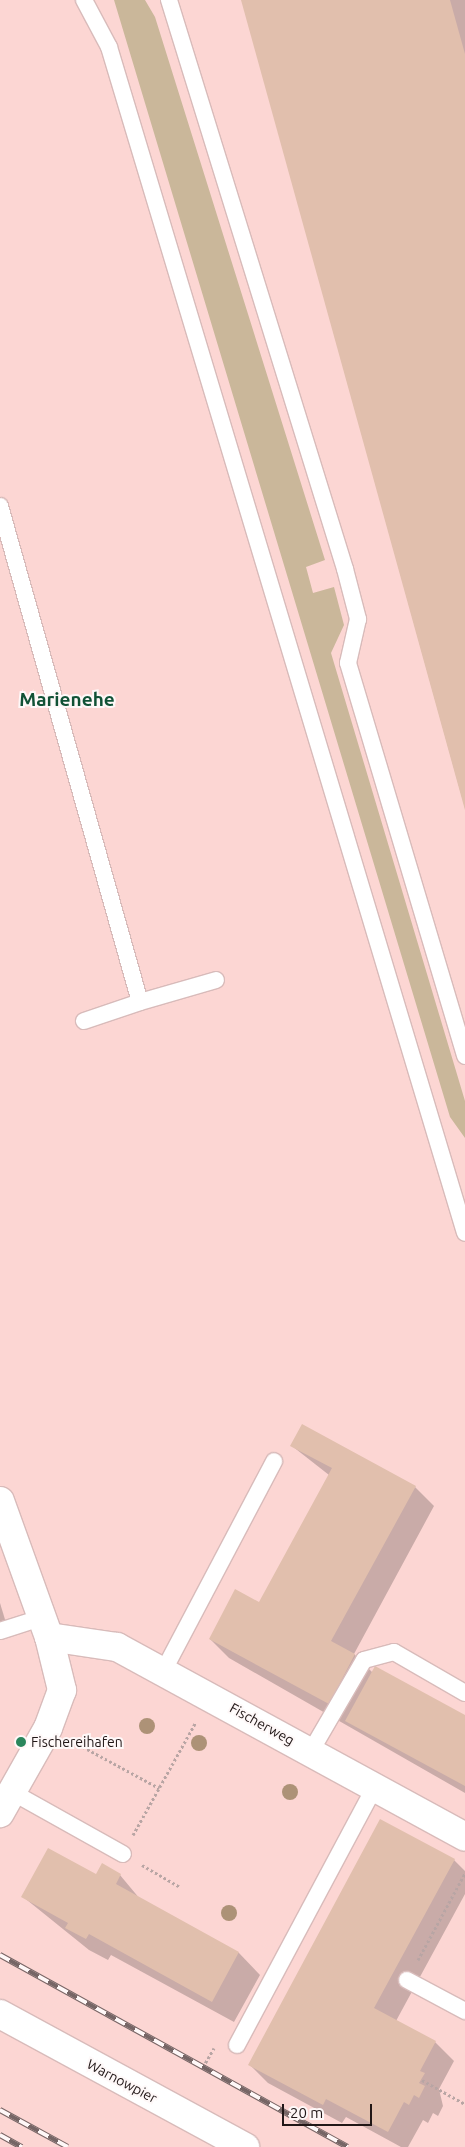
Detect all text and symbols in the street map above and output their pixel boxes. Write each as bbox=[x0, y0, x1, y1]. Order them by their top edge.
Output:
district label: Marienehe bbox=[19, 689, 115, 711]
street label: Fischerweg bbox=[227, 1699, 297, 1749]
place label: Fischereihafen bbox=[31, 1734, 123, 1750]
marker: Fischereihafen bbox=[15, 1736, 27, 1748]
street label: Warnowpier bbox=[84, 2056, 160, 2106]
scale bar bbox=[285, 2094, 375, 2126]
text: 20 m bbox=[290, 2104, 323, 2121]

